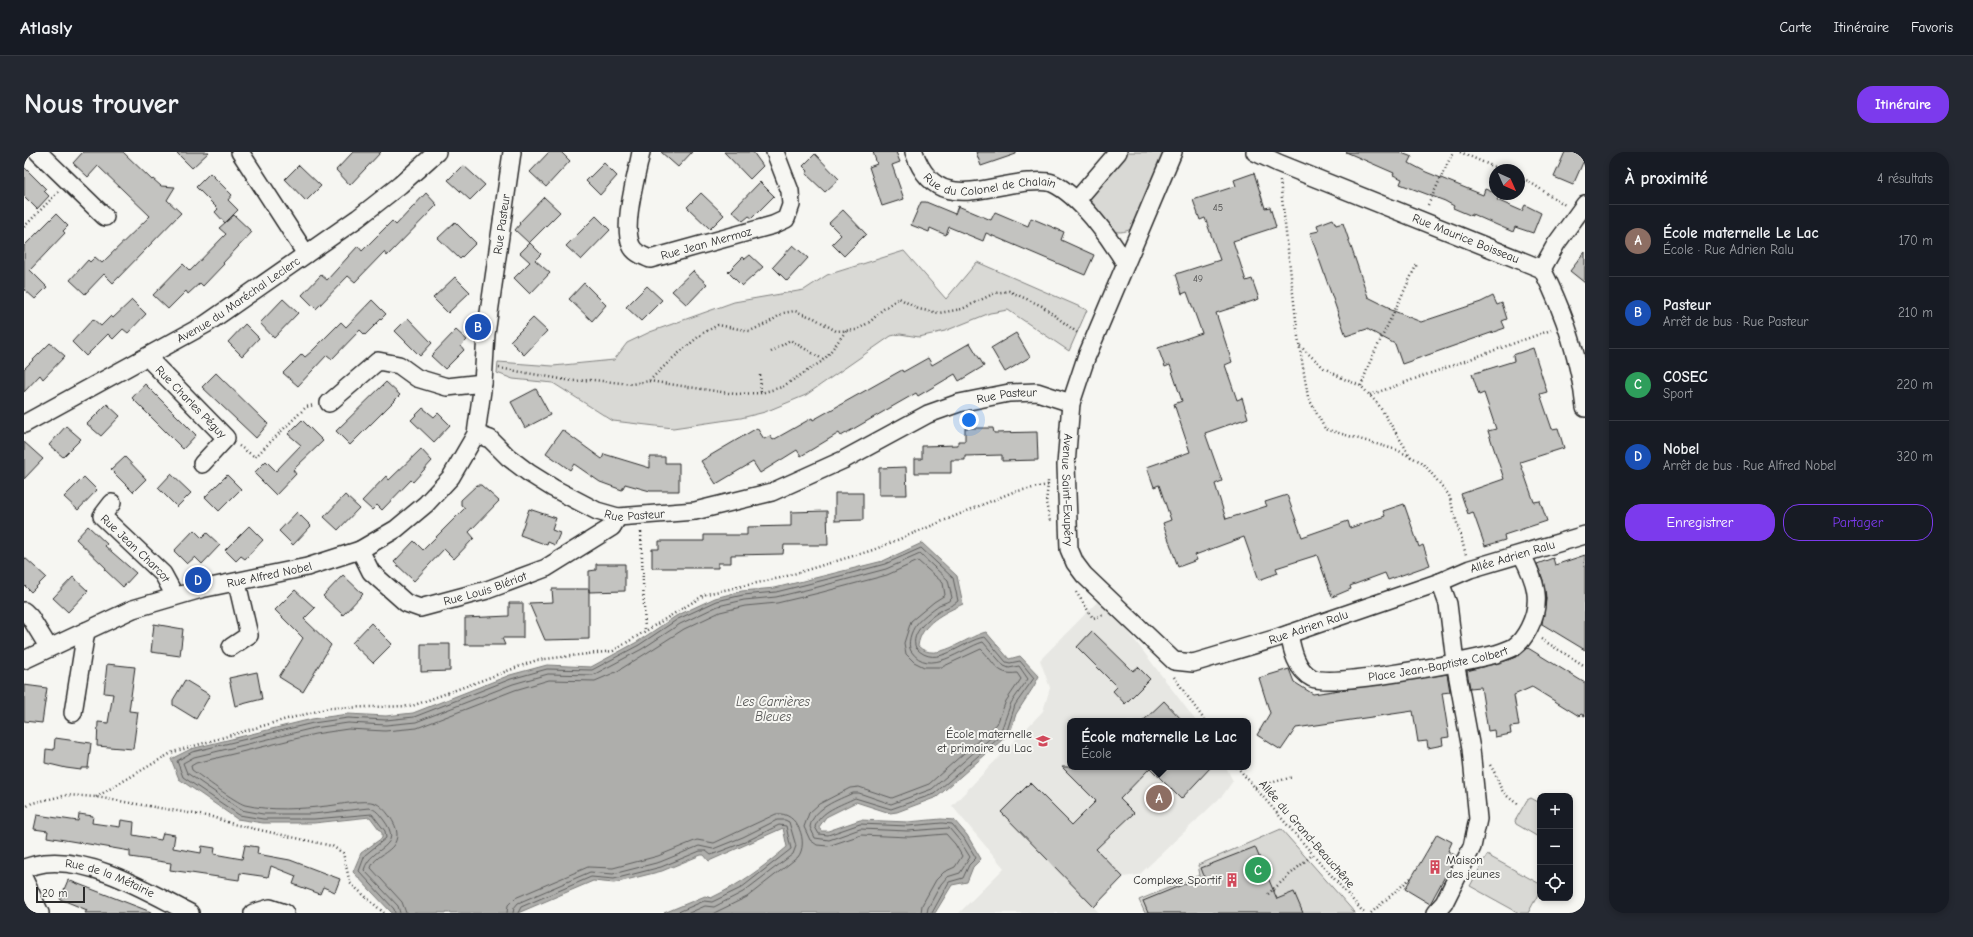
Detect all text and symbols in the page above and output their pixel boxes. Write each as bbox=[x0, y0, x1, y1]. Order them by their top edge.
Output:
text: Atlasly bbox=[20, 17, 72, 39]
text: Carte bbox=[1780, 19, 1812, 36]
text: Itinéraire bbox=[1834, 19, 1889, 36]
text: Favoris bbox=[1911, 19, 1953, 36]
button: Itinéraire bbox=[1857, 86, 1949, 123]
text: Nous trouver bbox=[24, 88, 179, 120]
north arrow bbox=[1489, 164, 1525, 200]
text: À proximité bbox=[1625, 169, 1708, 188]
street label: Rue du Colonel de Chalain bbox=[920, 170, 1059, 198]
text: 4 résultats bbox=[1877, 171, 1933, 186]
street label: Rue Pasteur bbox=[490, 193, 513, 255]
house number: 45 bbox=[1213, 202, 1223, 214]
street label: Rue Maurice Boisseau bbox=[1410, 211, 1521, 266]
street label: Rue Jean Mermoz bbox=[659, 224, 754, 263]
text: École maternelle Le Lac bbox=[1663, 224, 1819, 242]
text: A bbox=[1634, 233, 1642, 248]
text: 170 m bbox=[1899, 233, 1933, 248]
text: École · Rue Adrien Ralu bbox=[1663, 242, 1794, 257]
street label: Avenue du Maréchal Leclerc bbox=[174, 253, 303, 346]
house number: 49 bbox=[1193, 273, 1203, 285]
text: Pasteur bbox=[1663, 296, 1711, 314]
text: B bbox=[1634, 305, 1642, 320]
text: 210 m bbox=[1898, 305, 1933, 320]
pin: B bbox=[465, 312, 491, 342]
text: Arrêt de bus · Rue Pasteur bbox=[1663, 314, 1809, 329]
street label: Rue Charles Péguy bbox=[152, 363, 230, 442]
text: COSEC bbox=[1663, 368, 1708, 386]
text: C bbox=[1634, 377, 1642, 392]
text: 220 m bbox=[1896, 377, 1933, 392]
street label: Rue Pasteur bbox=[975, 385, 1037, 406]
text: Sport bbox=[1663, 386, 1693, 401]
your location bbox=[959, 410, 979, 430]
street label: Avenue Saint-Exupéry bbox=[1059, 433, 1076, 547]
text: Nobel bbox=[1663, 440, 1699, 458]
text: D bbox=[1634, 449, 1642, 464]
text: 320 m bbox=[1897, 449, 1933, 464]
text: Arrêt de bus · Rue Alfred Nobel bbox=[1663, 458, 1836, 473]
button: Enregistrer bbox=[1625, 504, 1775, 541]
button: Partager bbox=[1783, 504, 1933, 541]
street label: Rue Pasteur bbox=[603, 506, 666, 524]
street label: Rue Jean Charcot bbox=[98, 511, 173, 585]
street label: Allée Adrien Ralu bbox=[1468, 537, 1556, 576]
street label: Rue Alfred Nobel bbox=[225, 559, 314, 590]
pin: D bbox=[185, 565, 211, 595]
street label: Rue Louis Blériot bbox=[442, 569, 529, 608]
street label: Rue Adrien Ralu bbox=[1267, 607, 1350, 647]
street label: Place Jean-Baptiste Colbert bbox=[1367, 643, 1510, 684]
water label: Les Carrières Bleues bbox=[736, 694, 811, 724]
popup bbox=[1067, 718, 1251, 770]
place label: École maternelle et primaire du Lac bbox=[937, 727, 1032, 755]
text: École maternelle Le Lac bbox=[1081, 728, 1237, 746]
school or university icon: École maternelle et primaire du Lac bbox=[1035, 733, 1051, 749]
text: École bbox=[1081, 746, 1112, 761]
street label: Allée du Grand-Beauchêne bbox=[1256, 777, 1358, 891]
pin: A bbox=[1146, 783, 1172, 813]
map controls bbox=[1537, 793, 1573, 901]
button: + bbox=[1537, 793, 1573, 829]
button: − bbox=[1537, 829, 1573, 865]
place label: Maison des jeunes bbox=[1446, 853, 1500, 881]
pin: C bbox=[1245, 855, 1271, 885]
street label: Rue de la Métairie bbox=[64, 856, 157, 900]
building icon: Maison des jeunes bbox=[1427, 859, 1443, 875]
button: locate bbox=[1537, 865, 1573, 901]
building icon: Complexe Sportif bbox=[1224, 872, 1240, 888]
place label: Complexe Sportif bbox=[1133, 873, 1222, 887]
scale bar bbox=[36, 885, 85, 904]
text: 20 m bbox=[42, 887, 67, 900]

